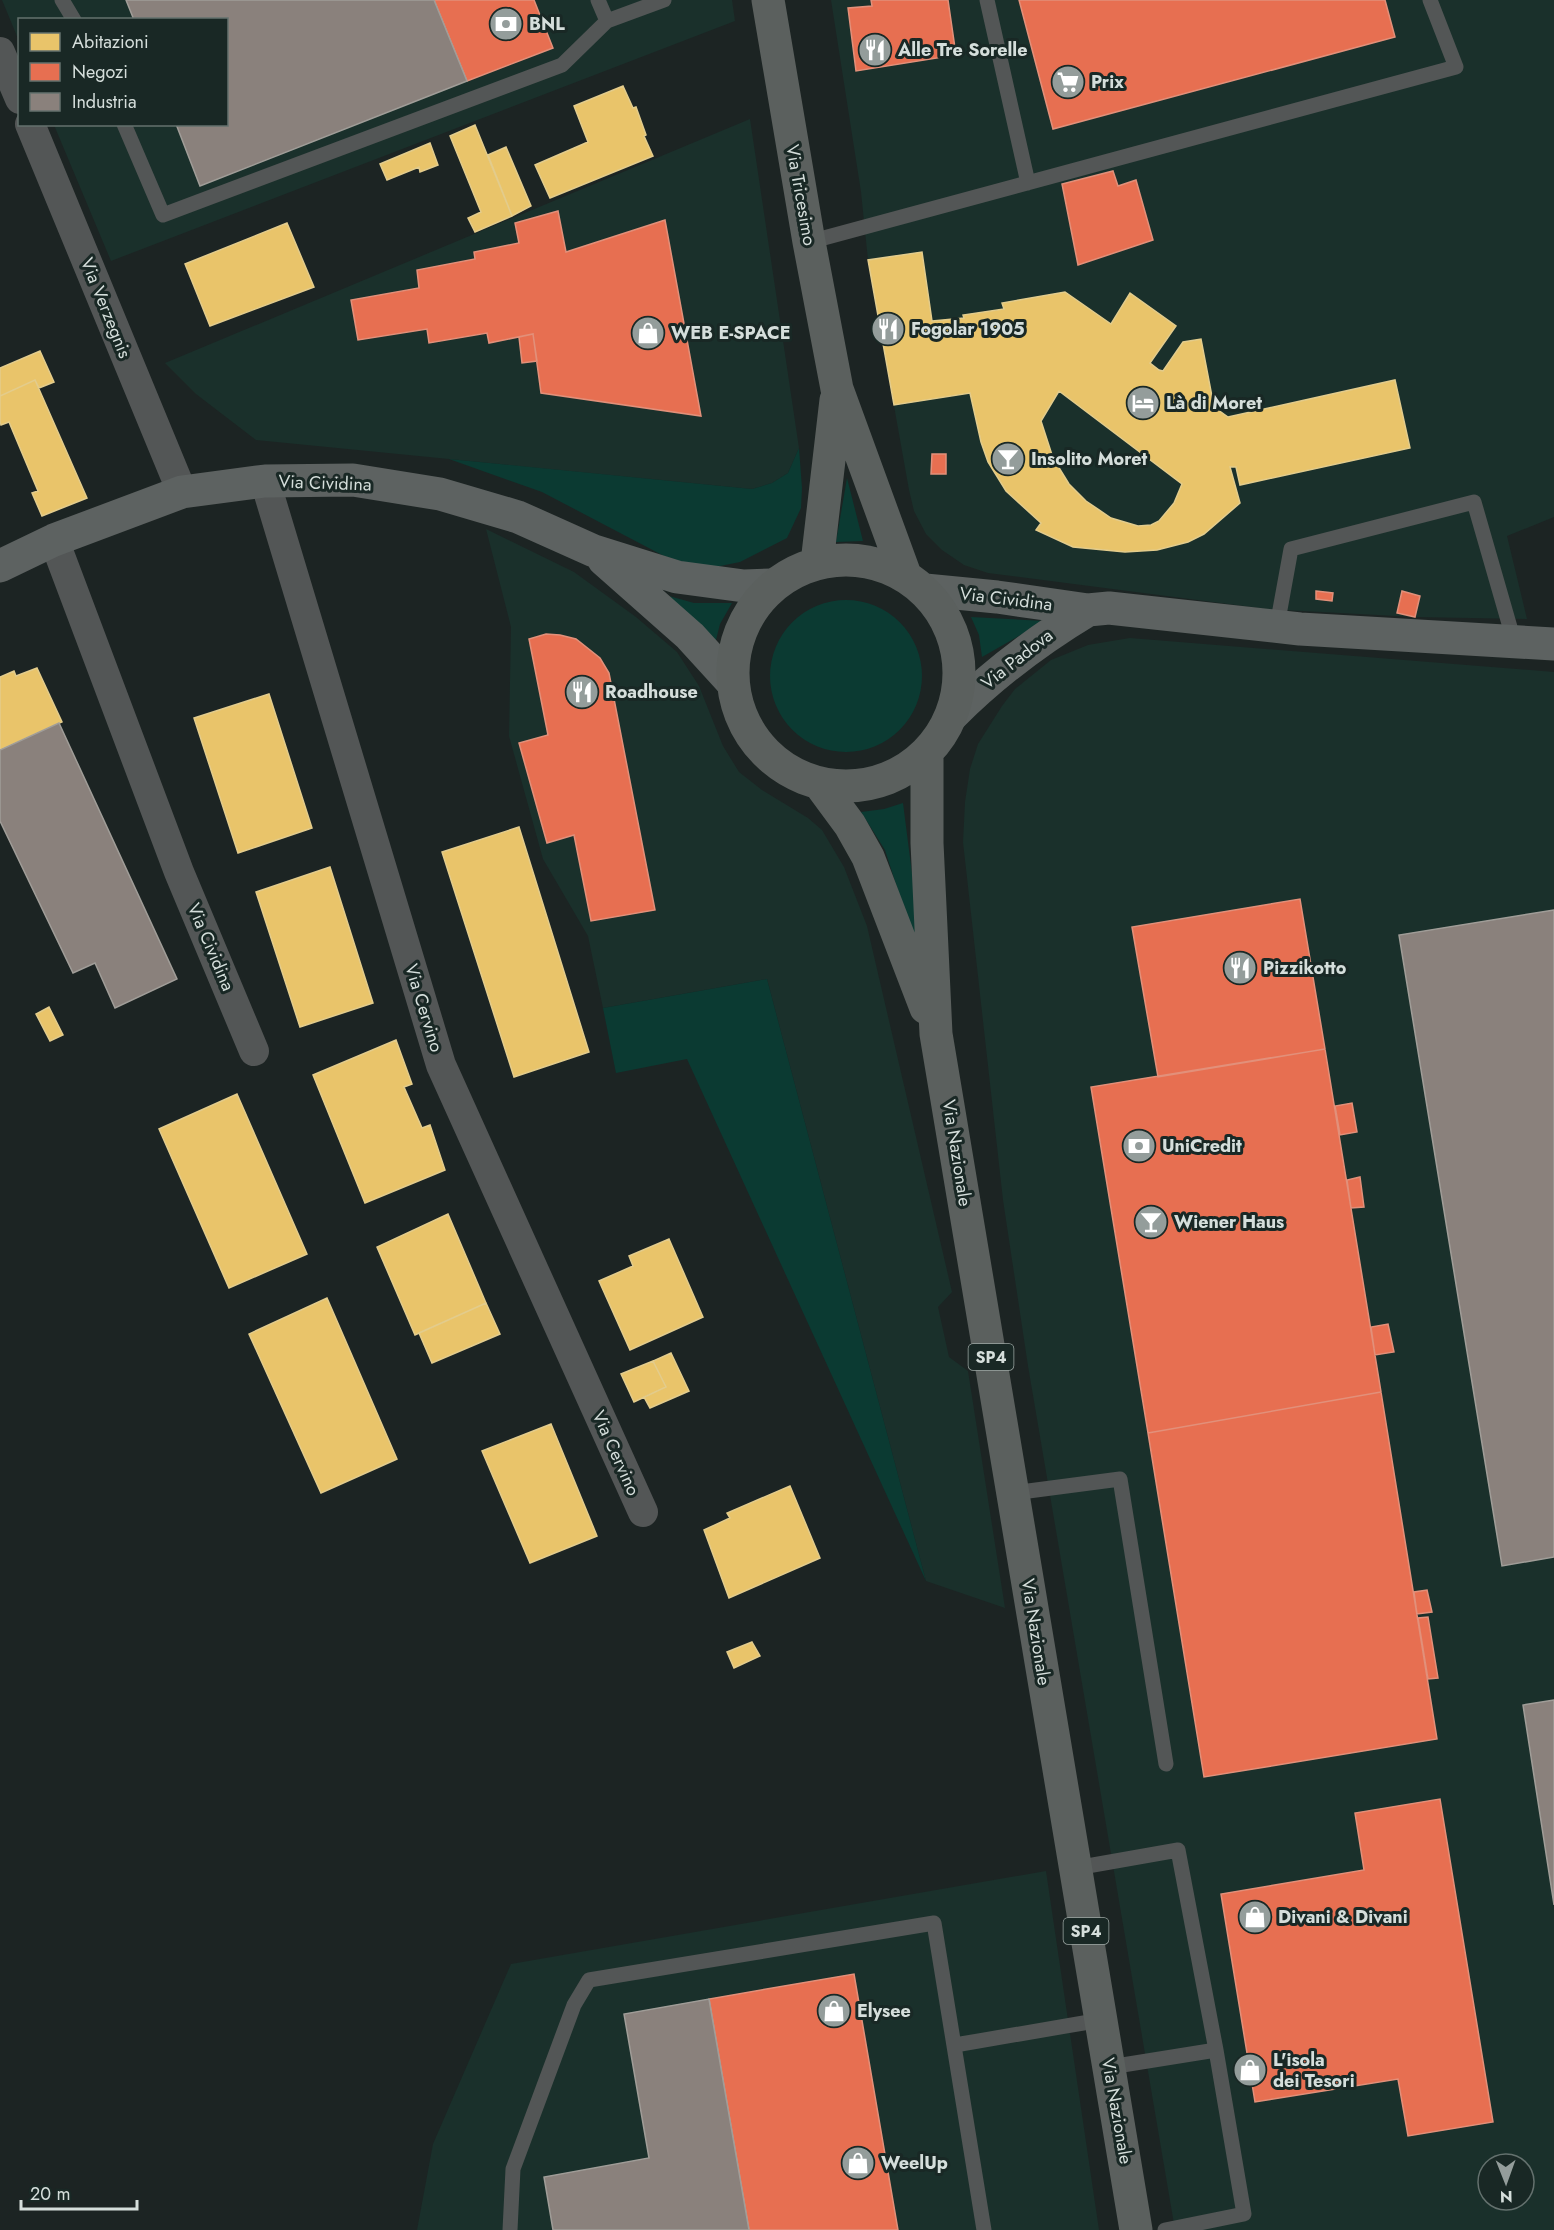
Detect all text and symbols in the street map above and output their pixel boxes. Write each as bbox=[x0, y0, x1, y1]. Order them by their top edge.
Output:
bank icon: BNL bbox=[488, 6, 524, 42]
place label: BNL bbox=[529, 11, 565, 37]
legend bbox=[18, 18, 228, 126]
text: Abitazioni bbox=[72, 29, 149, 55]
restaurant icon: Alle Tre Sorelle bbox=[857, 32, 893, 68]
place label: Alle Tre Sorelle bbox=[897, 37, 1028, 63]
text: Negozi bbox=[72, 59, 128, 85]
supermarket icon: Prix bbox=[1050, 64, 1086, 100]
place label: Prix bbox=[1091, 69, 1124, 95]
text: Industria bbox=[72, 89, 137, 115]
street label: Via Tricesimo bbox=[779, 142, 823, 248]
street label: Via Verzegnis bbox=[74, 254, 138, 362]
restaurant icon: Fogolar 1905 bbox=[870, 311, 906, 347]
shop icon: WEB E-SPACE bbox=[630, 315, 666, 351]
place label: Fogolar 1905 bbox=[911, 316, 1025, 342]
place label: WEB E-SPACE bbox=[671, 320, 791, 346]
hotel icon: Là di Moret bbox=[1125, 385, 1161, 421]
place label: Là di Moret bbox=[1166, 390, 1262, 416]
bar icon: Insolito Moret bbox=[990, 441, 1026, 477]
place label: Insolito Moret bbox=[1031, 446, 1148, 472]
street label: Via Cividina bbox=[278, 468, 372, 498]
street label: Via Cividina bbox=[958, 580, 1054, 618]
street label: Via Padova bbox=[976, 623, 1058, 695]
restaurant icon: Roadhouse bbox=[564, 674, 600, 710]
place label: Roadhouse bbox=[605, 679, 698, 705]
street label: Via Cividina bbox=[181, 899, 241, 995]
restaurant icon: Pizzikotto bbox=[1222, 950, 1258, 986]
place label: Pizzikotto bbox=[1263, 955, 1347, 981]
street label: Via Cervino bbox=[398, 961, 450, 1055]
street label: Via Nazionale bbox=[936, 1098, 978, 1208]
bank icon: UniCredit bbox=[1121, 1128, 1157, 1164]
place label: UniCredit bbox=[1162, 1133, 1242, 1159]
bar icon: Wiener Haus bbox=[1133, 1204, 1169, 1240]
place label: Wiener Haus bbox=[1174, 1209, 1284, 1235]
road number: SP4 bbox=[968, 1344, 1014, 1370]
street label: Via Cervino bbox=[586, 1406, 646, 1500]
street label: Via Nazionale bbox=[1015, 1577, 1057, 1687]
shop icon: Divani & Divani bbox=[1237, 1899, 1273, 1935]
place label: Divani & Divani bbox=[1278, 1904, 1408, 1930]
road number: SP4 bbox=[1064, 1918, 1108, 1944]
shop icon: Elysee bbox=[816, 1993, 852, 2029]
place label: Elysee bbox=[857, 1998, 911, 2024]
place label: L'isola dei Tesori bbox=[1273, 2047, 1355, 2094]
shop icon: L'isola dei Tesori bbox=[1232, 2052, 1268, 2088]
street label: Via Nazionale bbox=[1095, 2056, 1139, 2166]
shop icon: WeelUp bbox=[840, 2145, 876, 2181]
place label: WeelUp bbox=[881, 2150, 948, 2176]
north arrow bbox=[1476, 2152, 1536, 2212]
scale bar bbox=[21, 2173, 136, 2211]
text: 20 m bbox=[30, 2181, 70, 2207]
text: N bbox=[1500, 2185, 1513, 2208]

